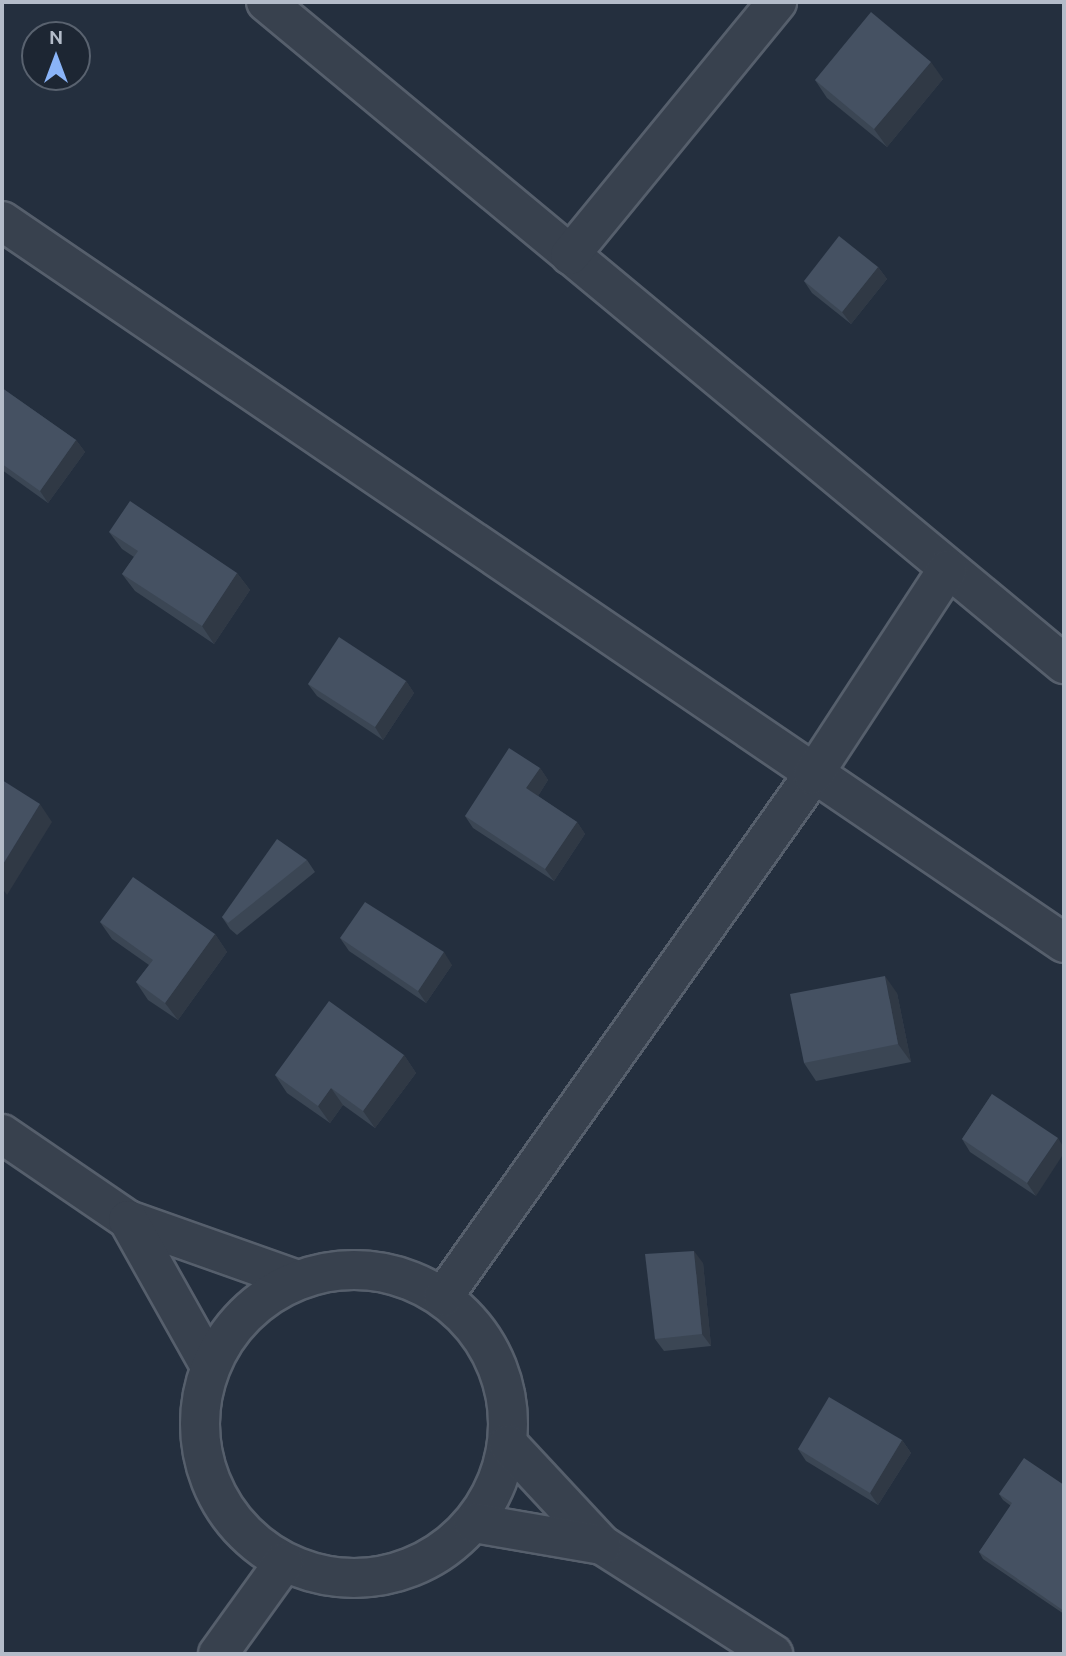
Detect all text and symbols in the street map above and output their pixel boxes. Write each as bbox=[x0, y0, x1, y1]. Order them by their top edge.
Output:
north arrow bbox=[21, 21, 91, 91]
text: N bbox=[49, 26, 63, 48]

